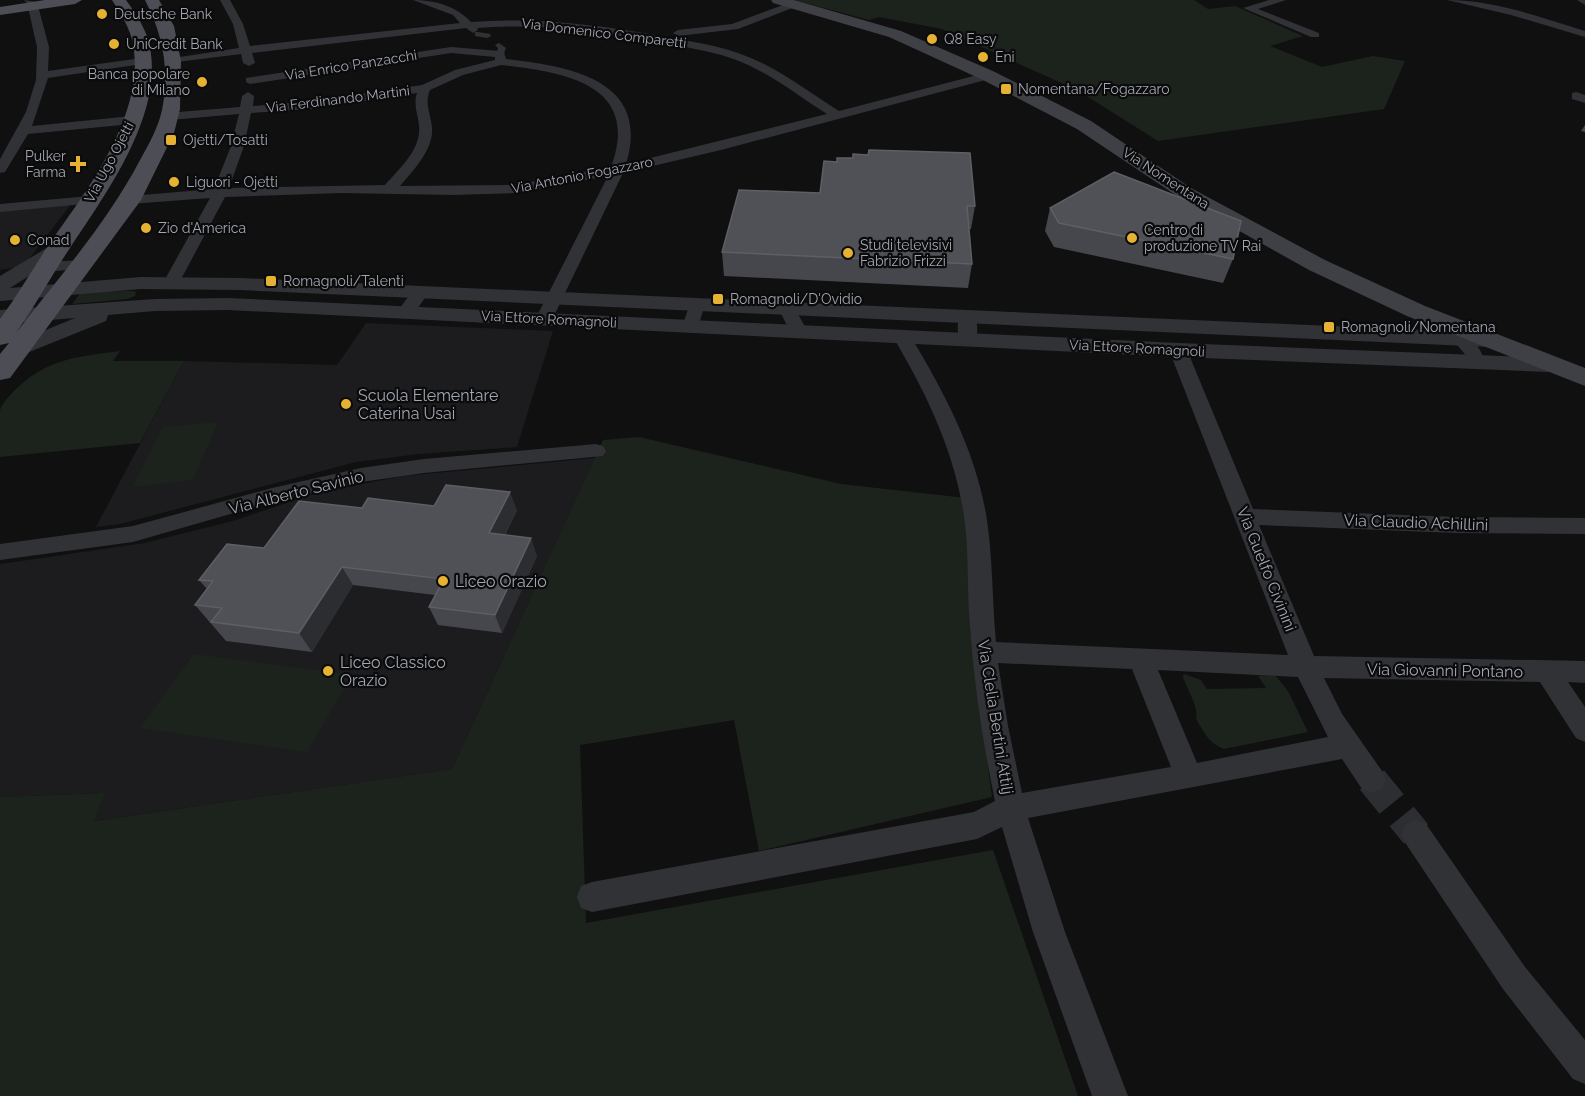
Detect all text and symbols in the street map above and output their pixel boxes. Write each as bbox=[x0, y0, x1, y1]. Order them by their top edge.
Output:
place label: Deutsche Bank bbox=[114, 6, 213, 22]
marker: Deutsche Bank bbox=[95, 7, 109, 21]
street label: Via Domenico Comparetti bbox=[521, 15, 687, 51]
place label: Q8 Easy bbox=[944, 31, 997, 47]
marker: Q8 Easy bbox=[925, 32, 939, 46]
place label: UniCredit Bank bbox=[126, 36, 223, 52]
marker: UniCredit Bank bbox=[107, 37, 121, 51]
street label: Via Enrico Panzacchi bbox=[284, 47, 418, 83]
place label: Eni bbox=[995, 49, 1015, 65]
marker: Eni bbox=[976, 50, 990, 64]
place label: Banca popolare di Milano bbox=[88, 66, 190, 98]
marker: Banca popolare di Milano bbox=[195, 75, 209, 89]
place label: Nomentana/Fogazzaro bbox=[1018, 81, 1170, 97]
street label: Via Ferdinando Martini bbox=[265, 82, 411, 116]
marker: Nomentana/Fogazzaro bbox=[999, 82, 1013, 96]
street label: Via Ugo Ojetti bbox=[81, 119, 137, 205]
place label: Ojetti/Tosatti bbox=[183, 132, 268, 148]
marker: Ojetti/Tosatti bbox=[164, 133, 178, 147]
street label: Via Nomentana bbox=[1120, 144, 1212, 212]
place label: Pulker Farma bbox=[25, 148, 66, 180]
street label: Via Antonio Fogazzaro bbox=[510, 153, 654, 197]
marker: Pulker Farma bbox=[71, 157, 85, 171]
place label: Liguori - Ojetti bbox=[186, 174, 278, 190]
marker: Liguori - Ojetti bbox=[167, 175, 181, 189]
place label: Zio d'America bbox=[158, 220, 246, 236]
marker: Zio d'America bbox=[139, 221, 153, 235]
place label: Centro di produzione TV Rai bbox=[1144, 222, 1261, 254]
marker: Centro di produzione TV Rai bbox=[1125, 231, 1139, 245]
place label: Conad bbox=[27, 232, 69, 248]
marker: Conad bbox=[8, 233, 22, 247]
place label: Studi televisivi Fabrizio Frizzi bbox=[860, 237, 952, 269]
marker: Studi televisivi Fabrizio Frizzi bbox=[841, 246, 855, 260]
place label: Romagnoli/Talenti bbox=[283, 273, 404, 289]
marker: Romagnoli/Talenti bbox=[264, 274, 278, 288]
place label: Romagnoli/D'Ovidio bbox=[730, 291, 862, 307]
marker: Romagnoli/D'Ovidio bbox=[711, 292, 725, 306]
street label: Via Ettore Romagnoli bbox=[481, 307, 617, 331]
place label: Romagnoli/Nomentana bbox=[1341, 319, 1496, 335]
marker: Romagnoli/Nomentana bbox=[1322, 320, 1336, 334]
street label: Via Ettore Romagnoli bbox=[1069, 336, 1205, 360]
place label: Scuola Elementare Caterina Usai bbox=[358, 386, 498, 423]
marker: Scuola Elementare Caterina Usai bbox=[339, 397, 353, 411]
street label: Via Alberto Savinio bbox=[227, 467, 365, 518]
street label: Via Guelfo Civinini bbox=[1233, 504, 1300, 634]
street label: Via Claudio Achillini bbox=[1343, 510, 1488, 535]
place label: Liceo Orazio bbox=[455, 572, 547, 591]
marker: Liceo Orazio bbox=[436, 574, 450, 588]
street label: Via Clelia Bertini Attilj bbox=[974, 639, 1017, 796]
place label: Liceo Classico Orazio bbox=[340, 653, 446, 690]
street label: Via Giovanni Pontano bbox=[1367, 660, 1523, 681]
marker: Liceo Classico Orazio bbox=[321, 664, 335, 678]

